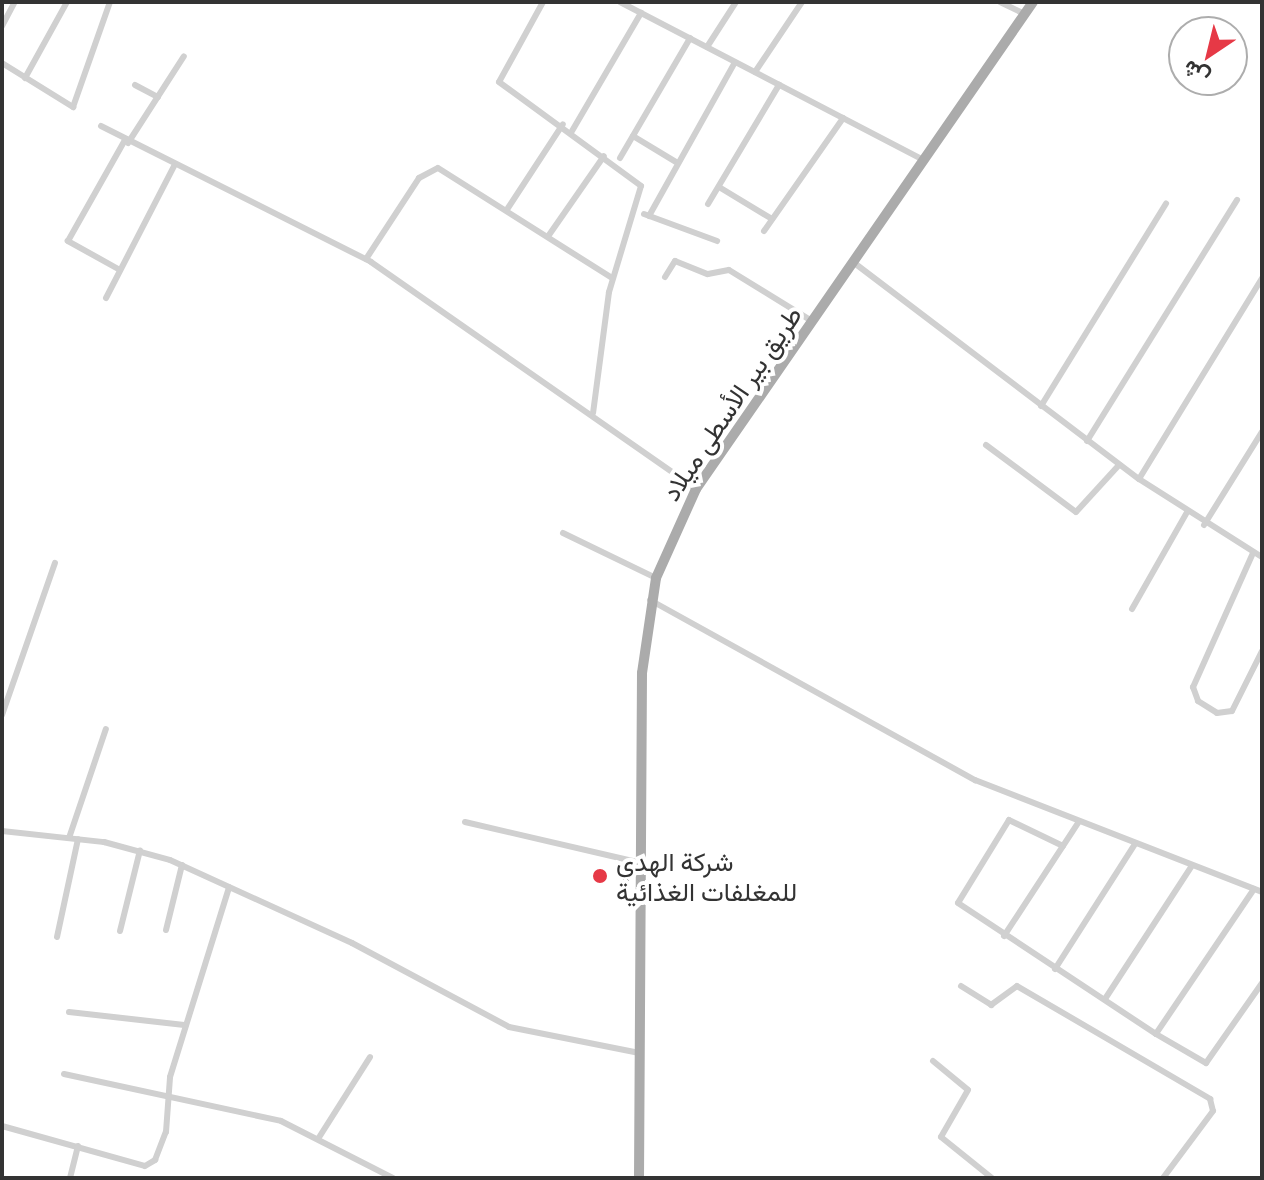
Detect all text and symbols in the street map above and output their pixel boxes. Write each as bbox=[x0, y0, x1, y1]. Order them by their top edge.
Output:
north arrow bbox=[1168, 16, 1248, 96]
text: ش bbox=[1177, 56, 1214, 92]
street label: طريق بير الأسطى ميلاد bbox=[654, 300, 808, 506]
place label: شركة الهدي للمغلفات الغذائية bbox=[616, 845, 797, 906]
marker: شركة الهدي للمغلفات الغذائية bbox=[591, 867, 609, 885]

